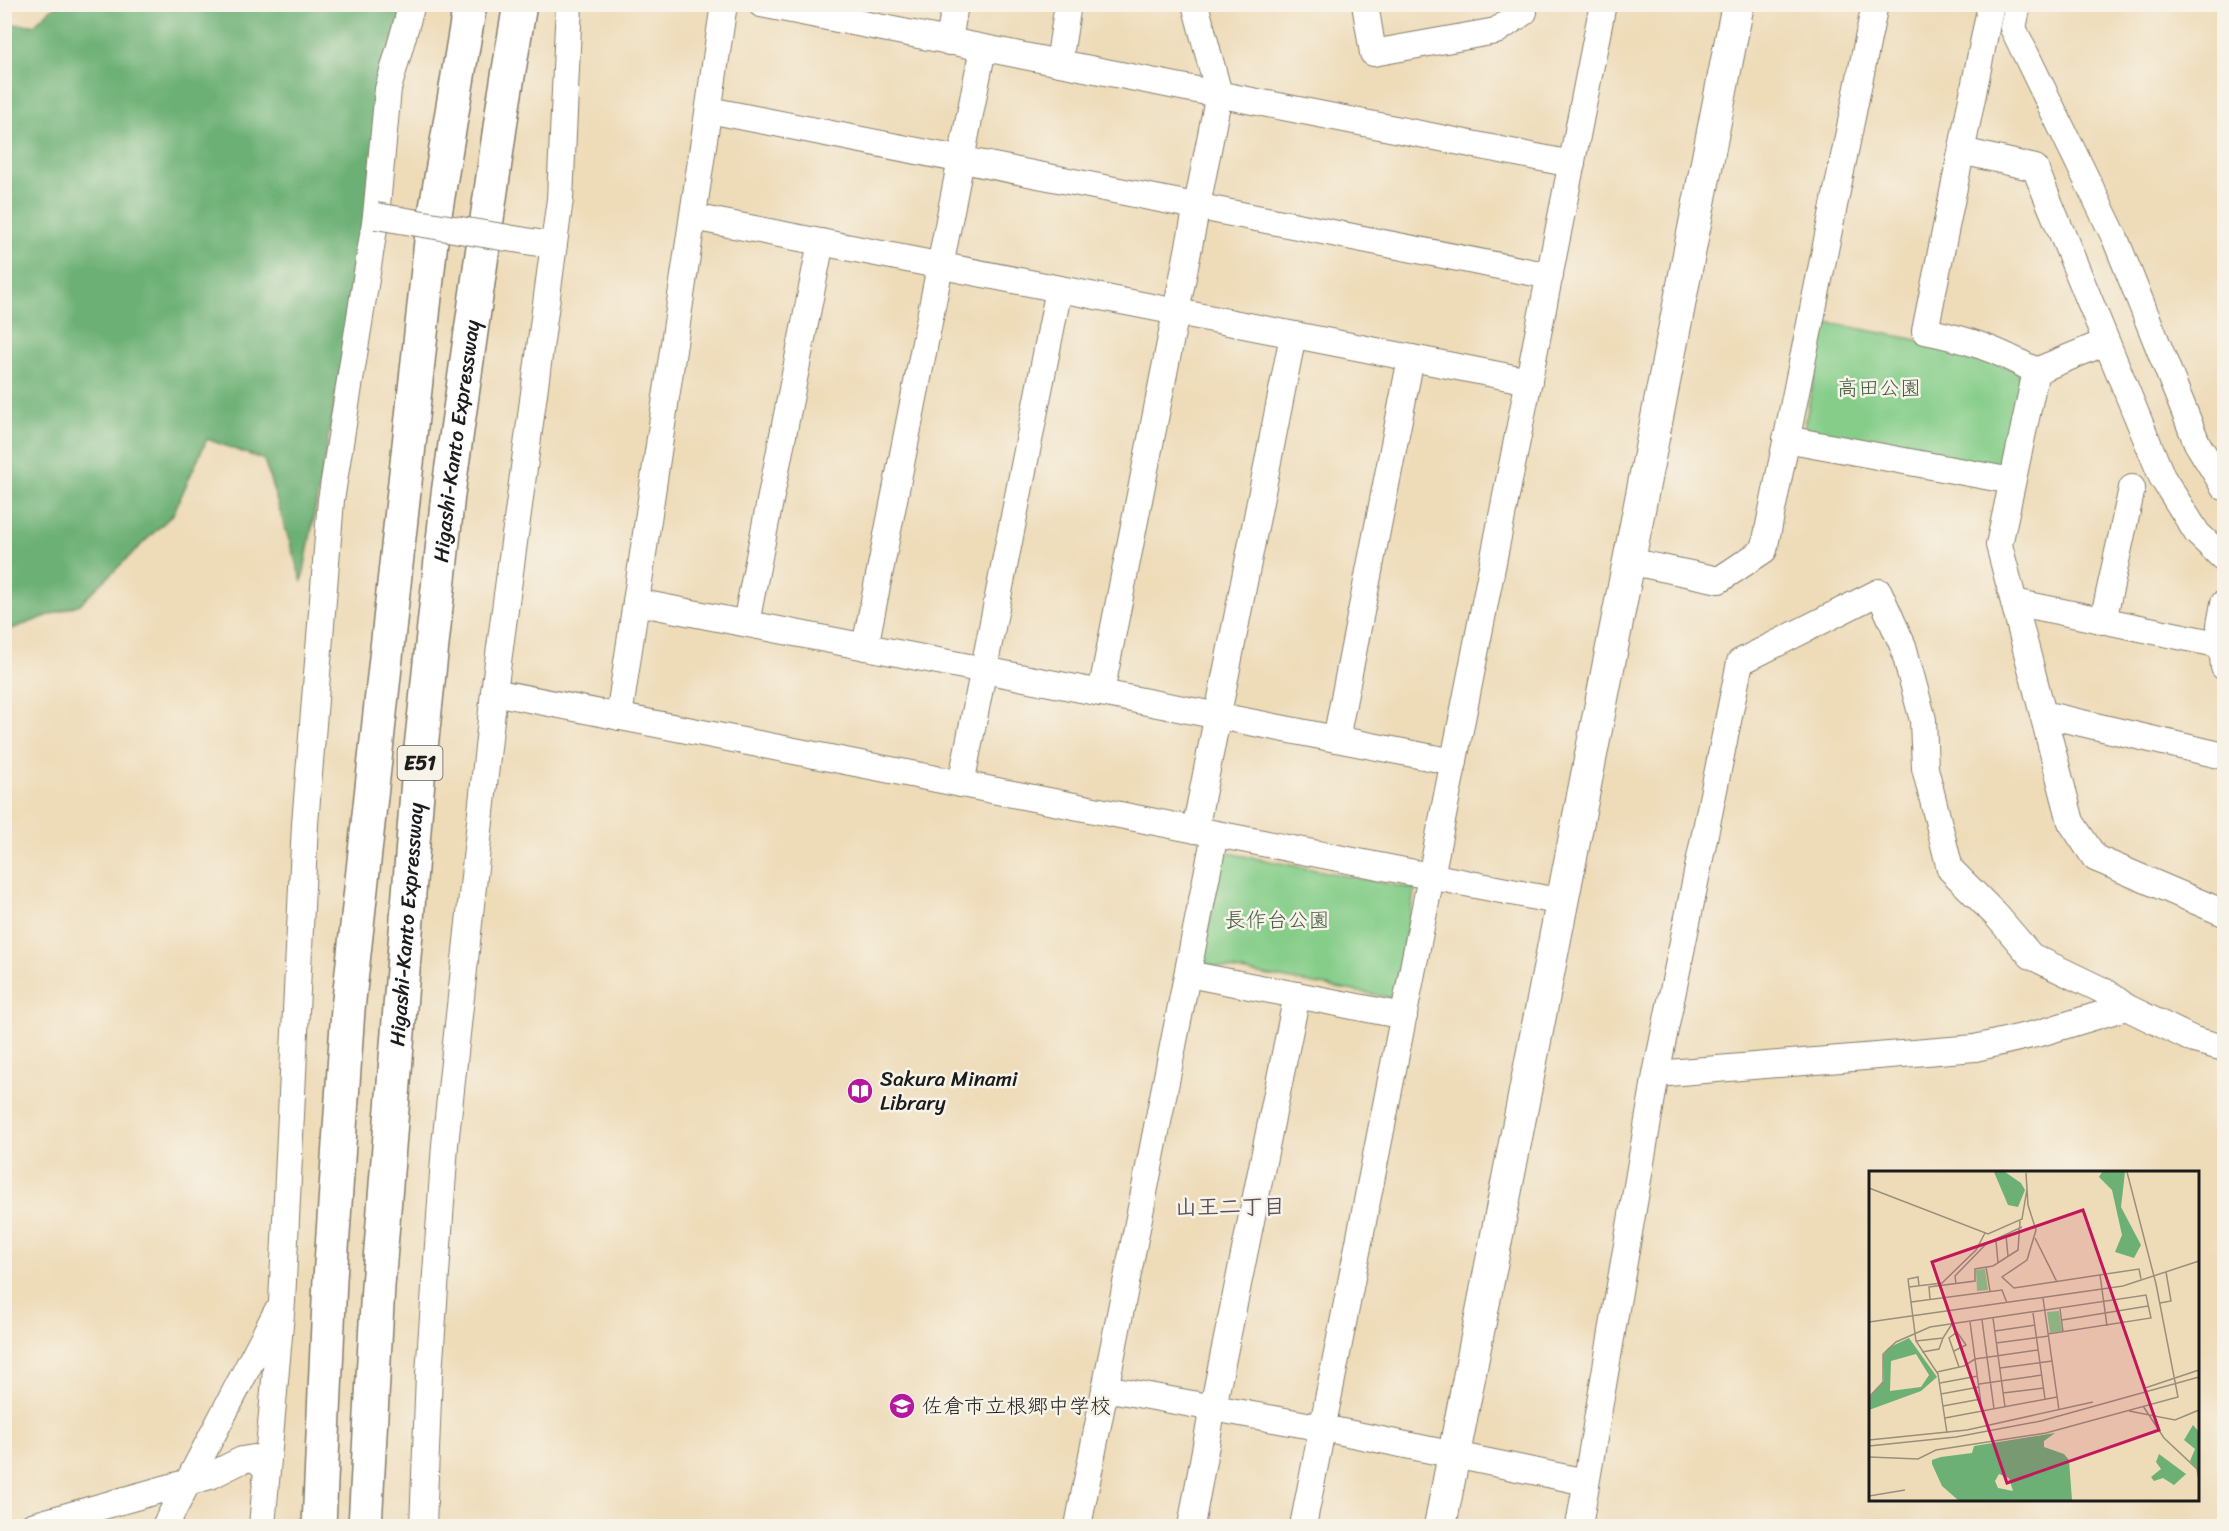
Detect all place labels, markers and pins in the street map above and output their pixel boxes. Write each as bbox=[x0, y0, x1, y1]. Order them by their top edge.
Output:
place label: Sakura Minami Library bbox=[880, 1060, 1019, 1122]
library icon: Sakura Minami Library bbox=[845, 1076, 875, 1106]
place label: 佐倉市立根郷中学校 bbox=[922, 1387, 1111, 1425]
school or university icon: 佐倉市立根郷中学校 bbox=[887, 1391, 917, 1421]

